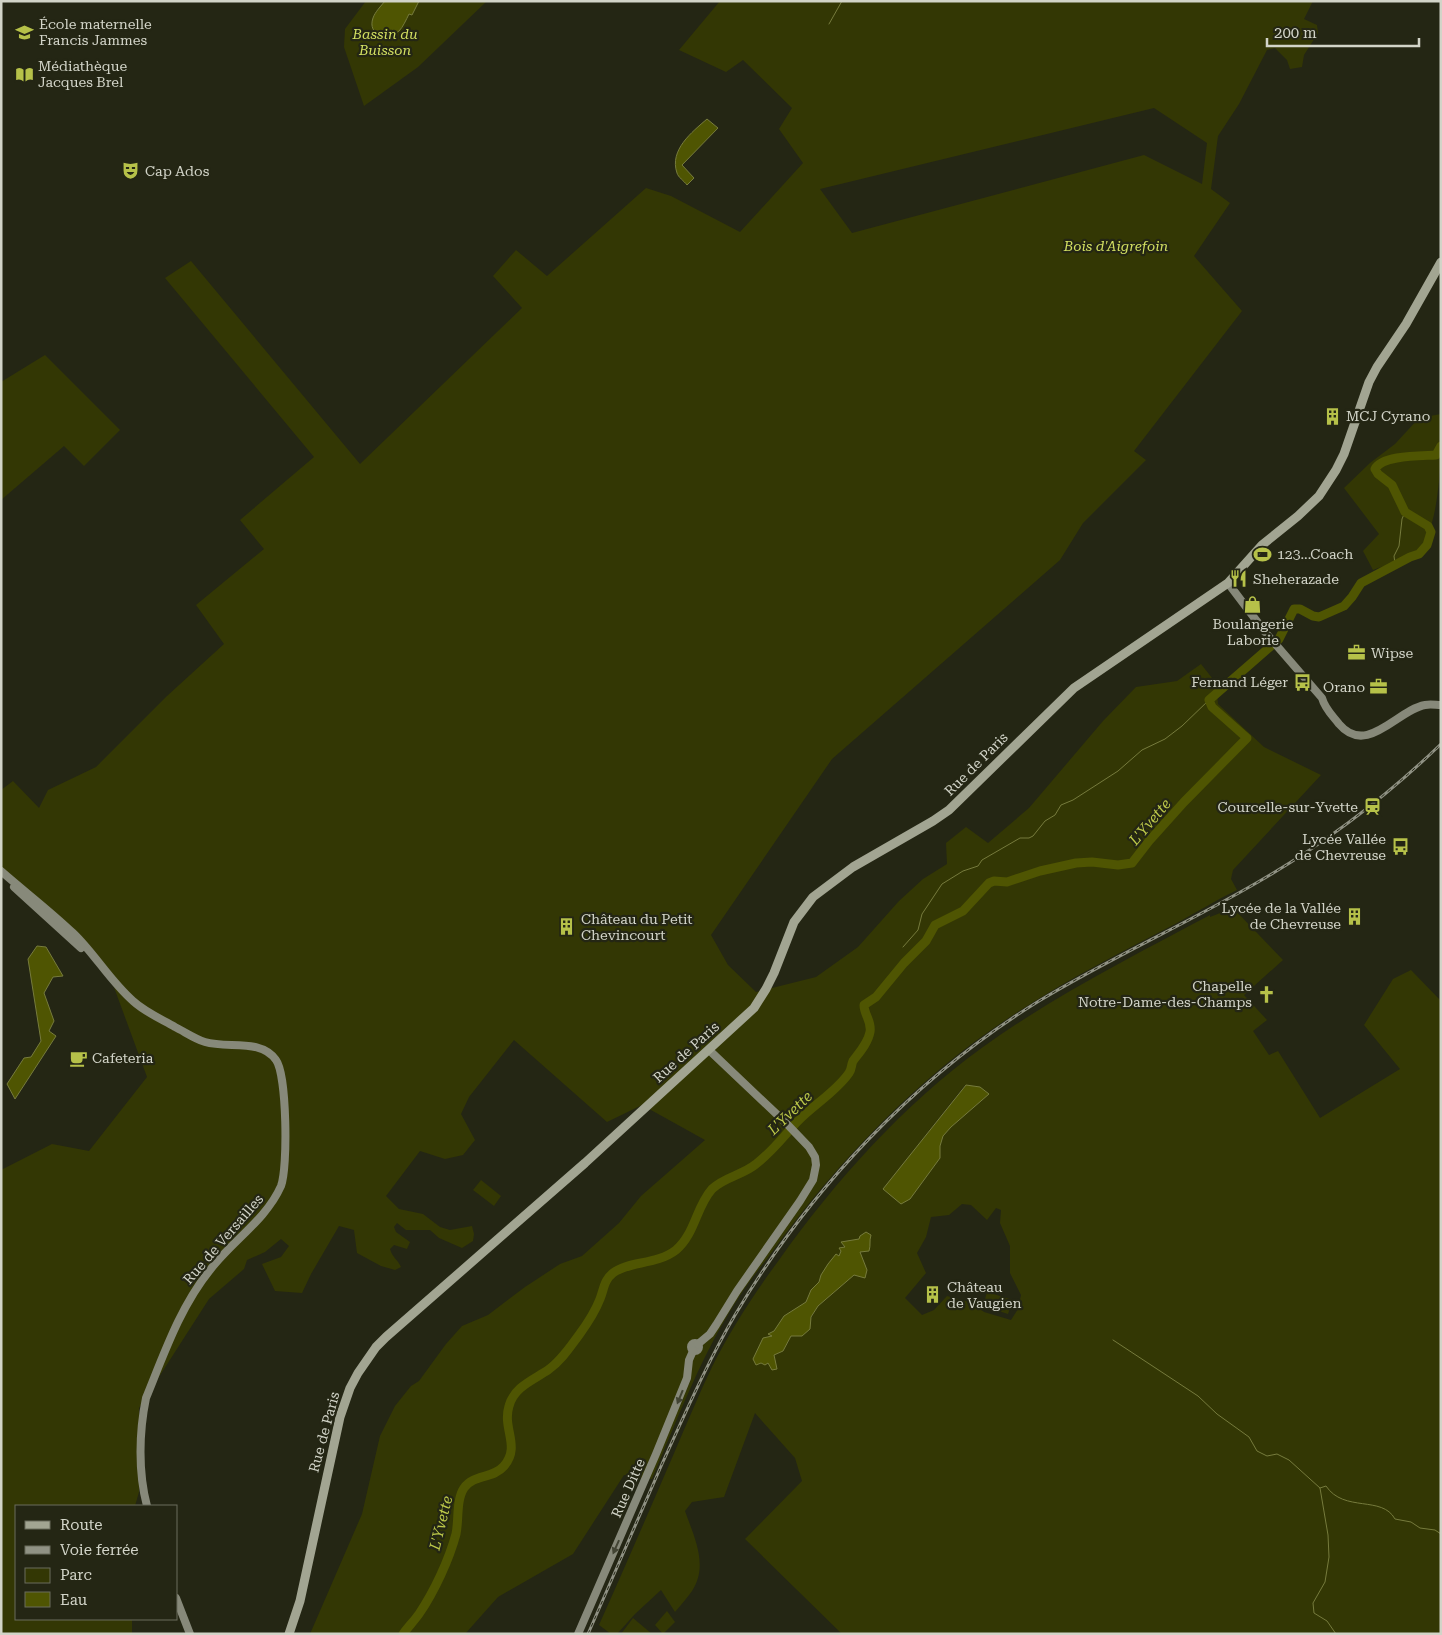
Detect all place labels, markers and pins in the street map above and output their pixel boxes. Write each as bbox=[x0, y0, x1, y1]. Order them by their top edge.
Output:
place label: École maternelle Francis Jammes bbox=[39, 16, 152, 48]
school or university icon: École maternelle Francis Jammes bbox=[15, 22, 35, 42]
place label: Médiathèque Jacques Brel bbox=[38, 58, 128, 90]
library icon: Médiathèque Jacques Brel bbox=[14, 64, 34, 84]
theatre icon: Cap Ados bbox=[121, 161, 141, 181]
place label: Cap Ados bbox=[145, 163, 210, 179]
building icon: MCJ Cyrano bbox=[1322, 406, 1342, 426]
place label: MCJ Cyrano bbox=[1346, 408, 1430, 424]
sports icon: 123...Coach bbox=[1253, 544, 1273, 564]
place label: 123...Coach bbox=[1277, 546, 1353, 562]
restaurant icon: Sheherazade bbox=[1229, 569, 1249, 589]
place label: Sheherazade bbox=[1253, 571, 1339, 587]
shop icon: Boulangerie Laborie bbox=[1243, 594, 1263, 614]
place label: Boulangerie Laborie bbox=[1213, 616, 1294, 648]
office icon: Wipse bbox=[1347, 643, 1367, 663]
place label: Wipse bbox=[1371, 645, 1413, 661]
bus stop icon: Fernand Léger bbox=[1292, 672, 1312, 692]
place label: Fernand Léger bbox=[1191, 674, 1288, 690]
office icon: Orano bbox=[1369, 677, 1389, 697]
place label: Orano bbox=[1323, 679, 1365, 695]
station icon: Courcelle-sur-Yvette bbox=[1362, 797, 1382, 817]
place label: Courcelle-sur-Yvette bbox=[1217, 799, 1358, 815]
place label: Lycée Vallée de Chevreuse bbox=[1295, 831, 1386, 863]
bus stop icon: Lycée Vallée de Chevreuse bbox=[1390, 837, 1410, 857]
place label: Lycée de la Vallée de Chevreuse bbox=[1222, 900, 1341, 932]
building icon: Lycée de la Vallée de Chevreuse bbox=[1345, 906, 1365, 926]
place label: Château du Petit Chevincourt bbox=[581, 911, 693, 943]
building icon: Château du Petit Chevincourt bbox=[557, 917, 577, 937]
place label: Chapelle Notre-Dame-des-Champs bbox=[1078, 978, 1252, 1010]
church icon: Chapelle Notre-Dame-des-Champs bbox=[1256, 984, 1276, 1004]
cafe icon: Cafeteria bbox=[68, 1048, 88, 1068]
place label: Cafeteria bbox=[92, 1050, 154, 1066]
place label: Château de Vaugien bbox=[947, 1279, 1021, 1311]
building icon: Château de Vaugien bbox=[923, 1285, 943, 1305]

